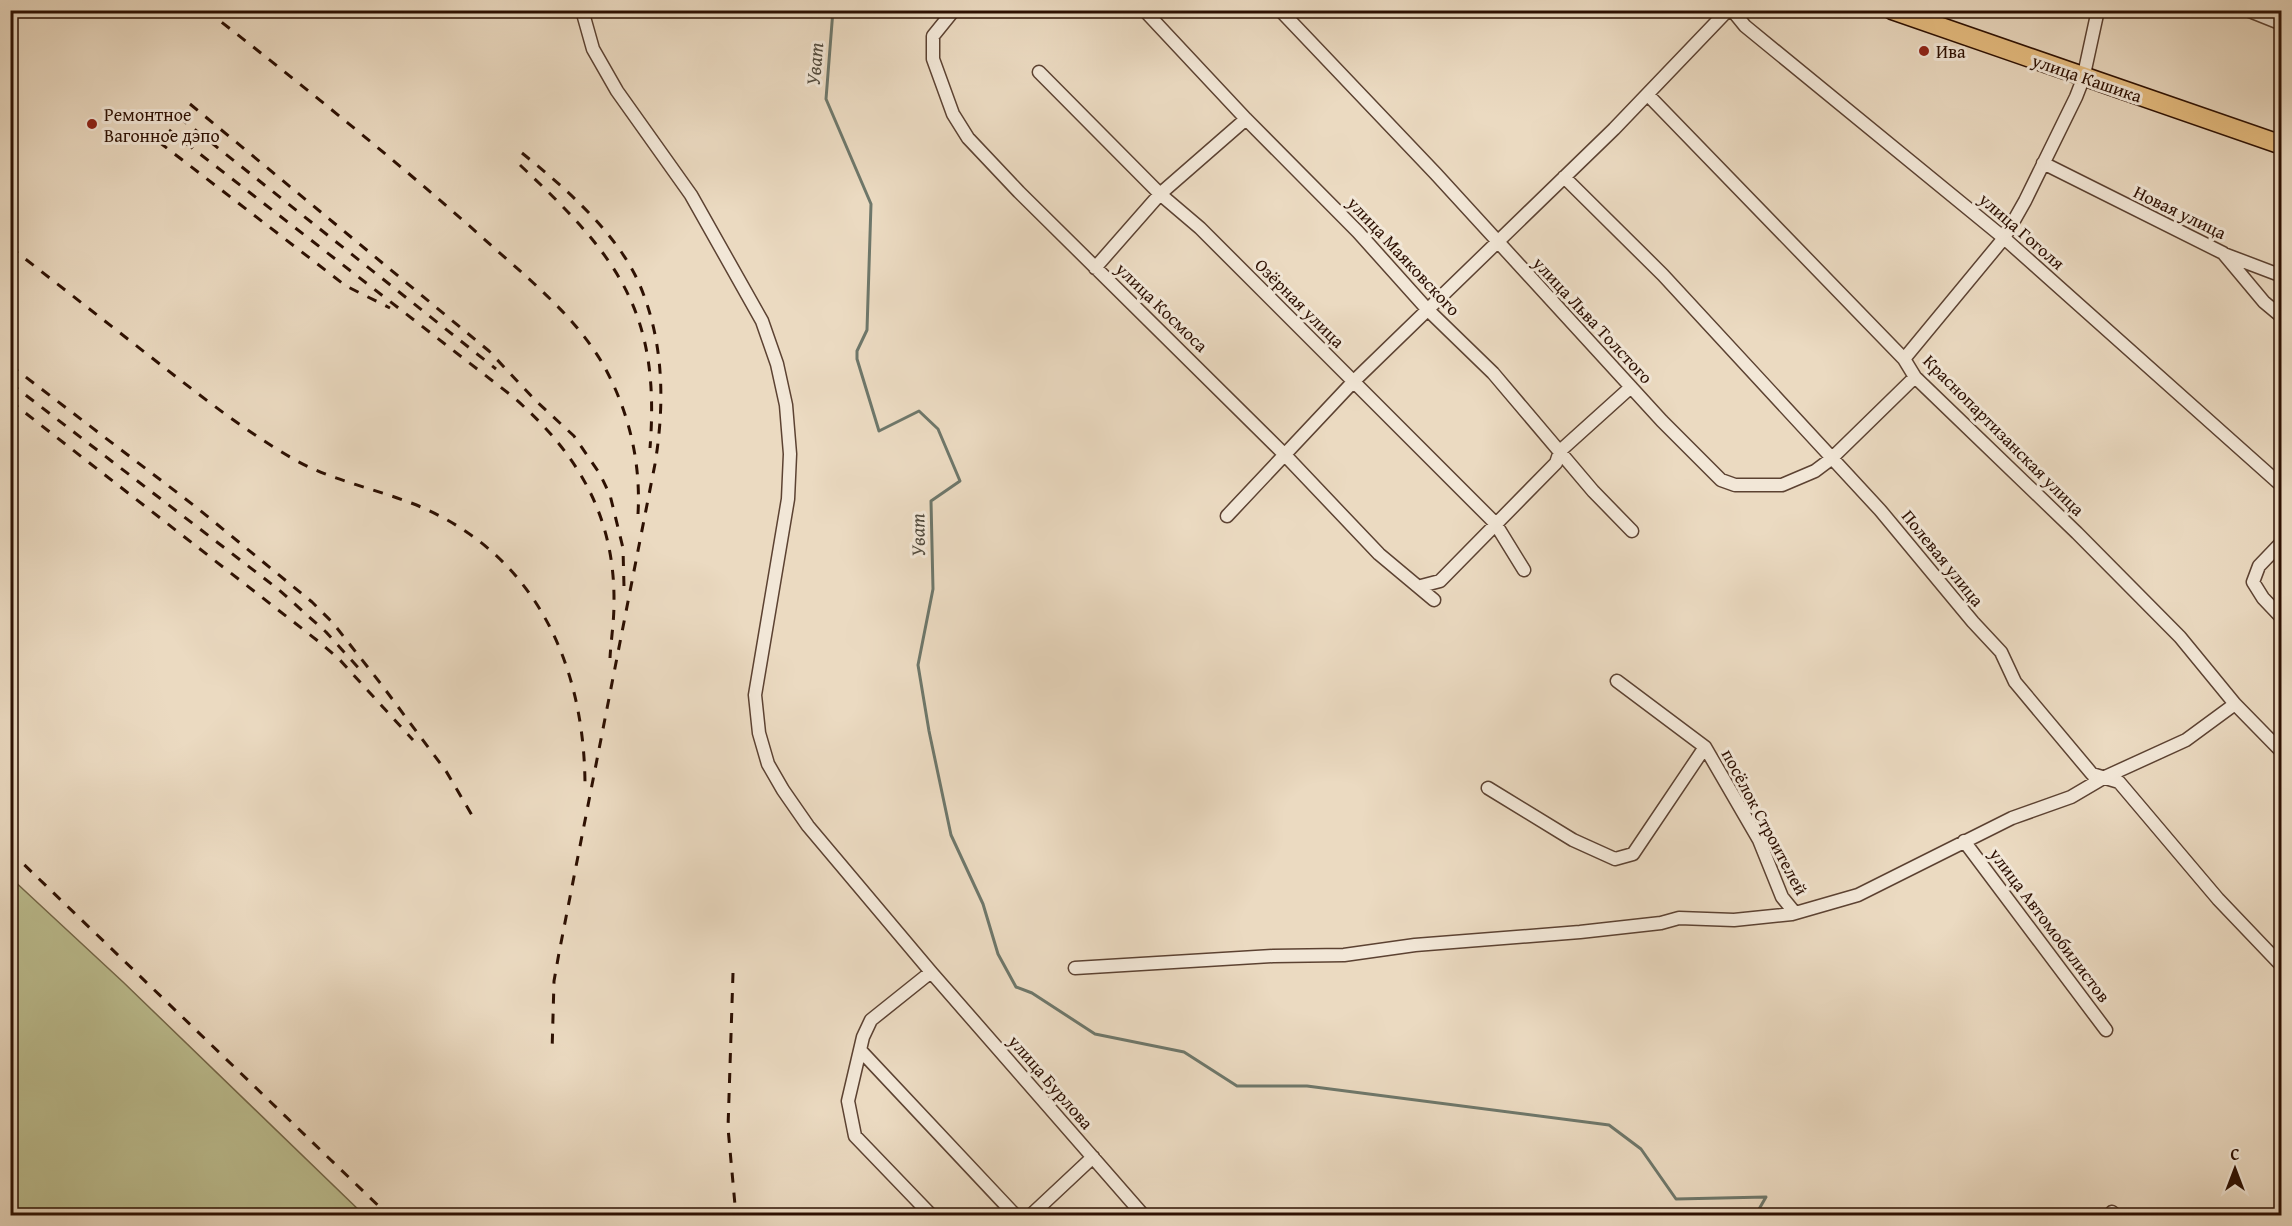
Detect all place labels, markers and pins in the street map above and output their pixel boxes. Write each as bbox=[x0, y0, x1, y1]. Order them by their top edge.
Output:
place label: Ива bbox=[1936, 38, 1966, 65]
marker: Ива bbox=[1917, 44, 1931, 58]
place label: Ремонтное Вагонное дэпо bbox=[104, 101, 220, 149]
marker: Ремонтное Вагонное дэпо bbox=[85, 117, 99, 131]

